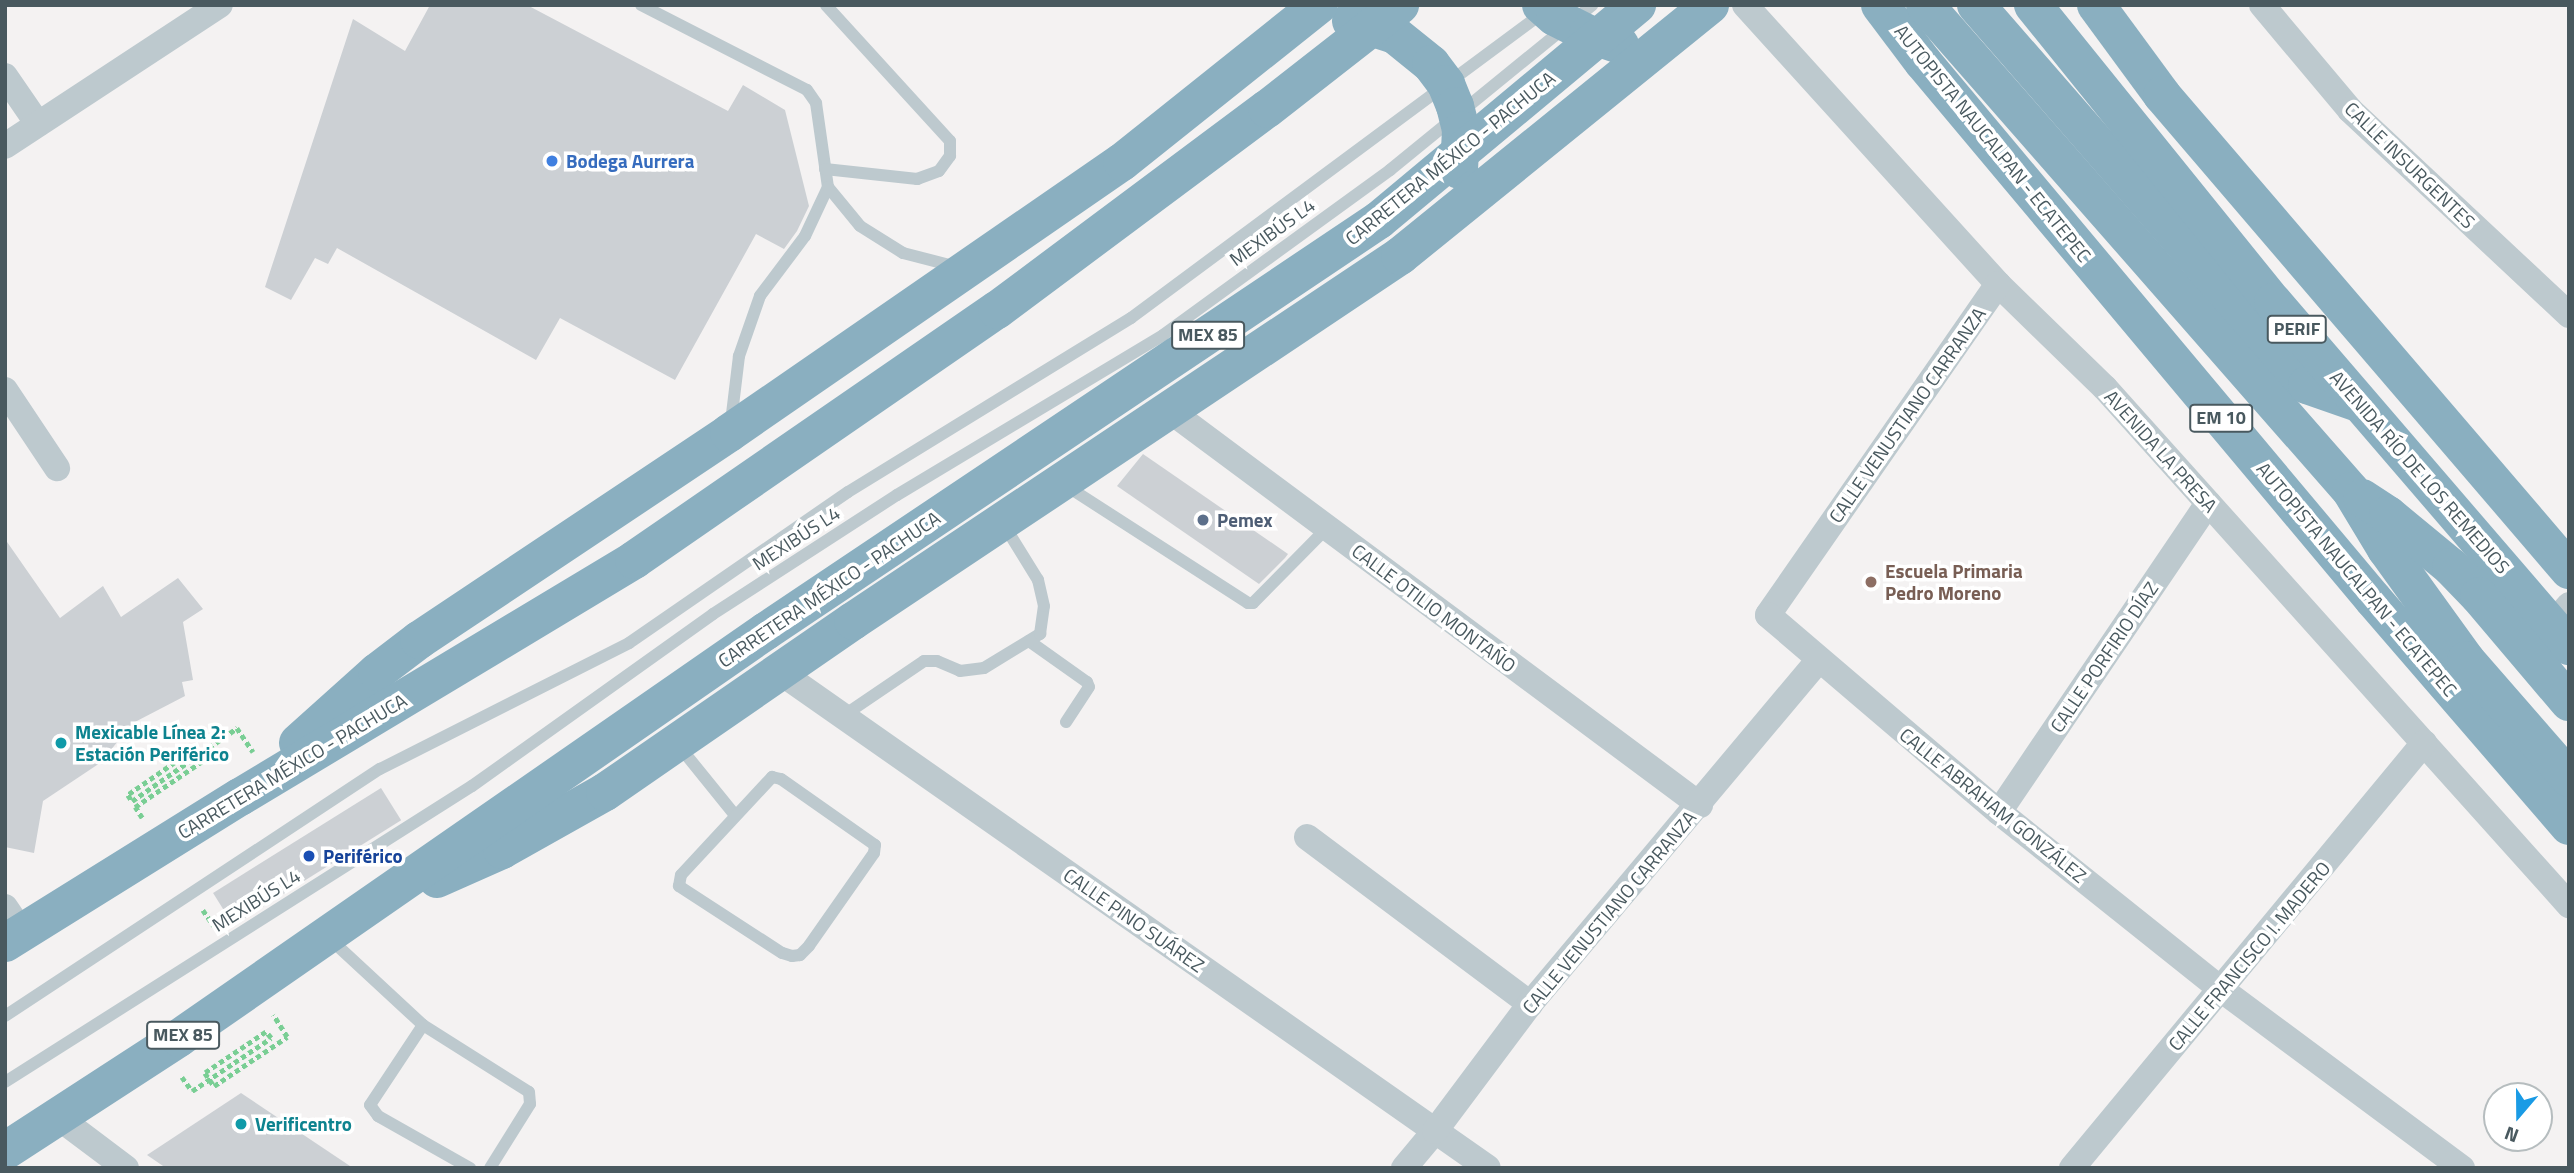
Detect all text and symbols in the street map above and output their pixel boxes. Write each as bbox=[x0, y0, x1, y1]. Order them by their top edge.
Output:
street label: AUTOPISTA NAUCALPAN - ECATEPEC bbox=[1890, 20, 2096, 266]
street label: CARRETERA MÉXICO - PACHUCA bbox=[1341, 66, 1559, 250]
street label: CALLE INSURGENTES bbox=[2340, 97, 2480, 233]
place label: Bodega Aurrera bbox=[566, 150, 694, 172]
marker: Bodega Aurrera bbox=[544, 153, 560, 169]
street label: MEXIBÚS L4 bbox=[1225, 193, 1319, 271]
street label: CALLE VENUSTIANO CARRANZA bbox=[1824, 303, 1990, 527]
road number: PERIF bbox=[2266, 314, 2328, 344]
road number: MEX 85 bbox=[1170, 320, 1246, 349]
street label: AVENIDA RÍO DE LOS REMEDIOS bbox=[2326, 366, 2514, 578]
street label: AVENIDA LA PRESA bbox=[2100, 385, 2222, 517]
road number: EM 10 bbox=[2188, 404, 2254, 432]
street label: AUTOPISTA NAUCALPAN - ECATEPEC bbox=[2252, 457, 2462, 701]
street label: MEXIBÚS L4 bbox=[748, 501, 844, 575]
street label: CARRETERA MÉXICO - PACHUCA bbox=[714, 506, 944, 672]
place label: Pemex bbox=[1217, 509, 1273, 531]
marker: Pemex bbox=[1195, 512, 1211, 528]
street label: CALLE OTILIO MONTAÑO bbox=[1348, 539, 1520, 677]
place label: Escuela Primaria Pedro Moreno bbox=[1885, 560, 2023, 604]
marker: Escuela Primaria Pedro Moreno bbox=[1863, 574, 1879, 590]
street label: CALLE PORFIRIO DÍAZ bbox=[2045, 578, 2163, 736]
street label: CARRETERA MÉXICO - PACHUCA bbox=[173, 688, 411, 844]
place label: Mexicable Línea 2: Estación Periférico bbox=[75, 721, 229, 765]
street label: CALLE ABRAHAM GONZÁLEZ bbox=[1895, 723, 2091, 887]
marker: Mexicable Línea 2: Estación Periférico bbox=[53, 735, 69, 751]
street label: CALLE VENUSTIANO CARRANZA bbox=[1517, 806, 1701, 1018]
place label: Periférico bbox=[323, 845, 403, 867]
marker: Periférico bbox=[301, 848, 317, 864]
street label: CALLE FRANCISCO I. MADERO bbox=[2163, 857, 2335, 1055]
street label: CALLE PINO SUÁREZ bbox=[1059, 863, 1209, 977]
street label: MEXIBÚS L4 bbox=[208, 864, 304, 936]
road number: MEX 85 bbox=[144, 1020, 222, 1050]
north arrow bbox=[2483, 1082, 2553, 1152]
place label: Verificentro bbox=[255, 1113, 352, 1135]
marker: Verificentro bbox=[233, 1116, 249, 1132]
text: N bbox=[2500, 1119, 2522, 1151]

